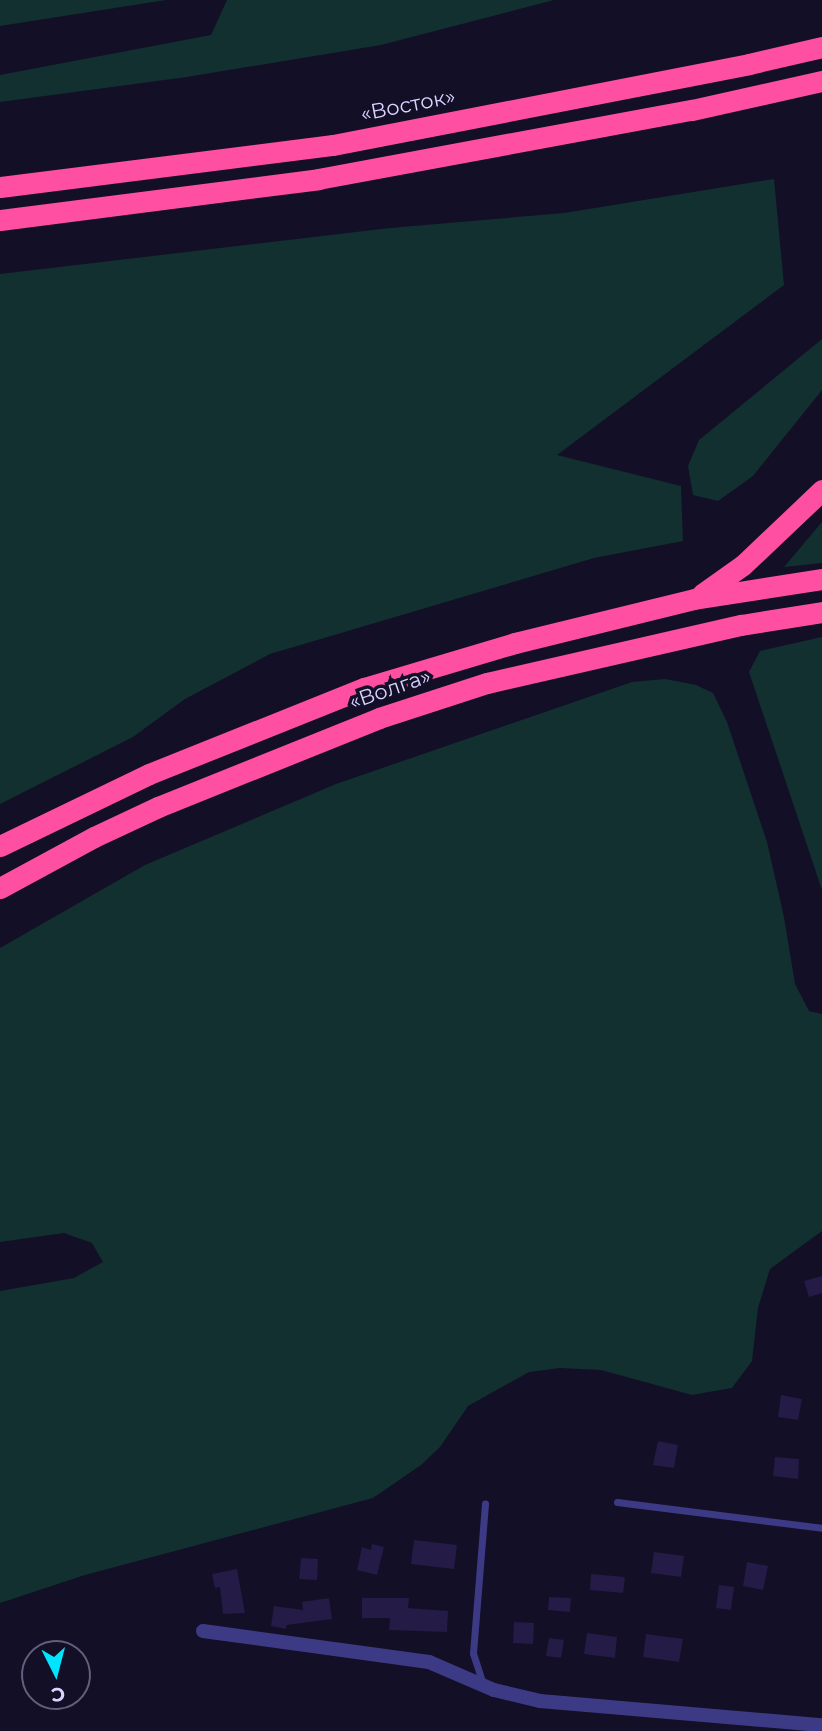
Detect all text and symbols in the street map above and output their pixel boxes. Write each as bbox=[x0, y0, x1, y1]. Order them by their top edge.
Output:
street label: «Восток» bbox=[359, 83, 457, 127]
street label: «Волга» bbox=[346, 663, 434, 715]
north arrow bbox=[21, 1640, 91, 1710]
text: С bbox=[50, 1682, 66, 1707]

